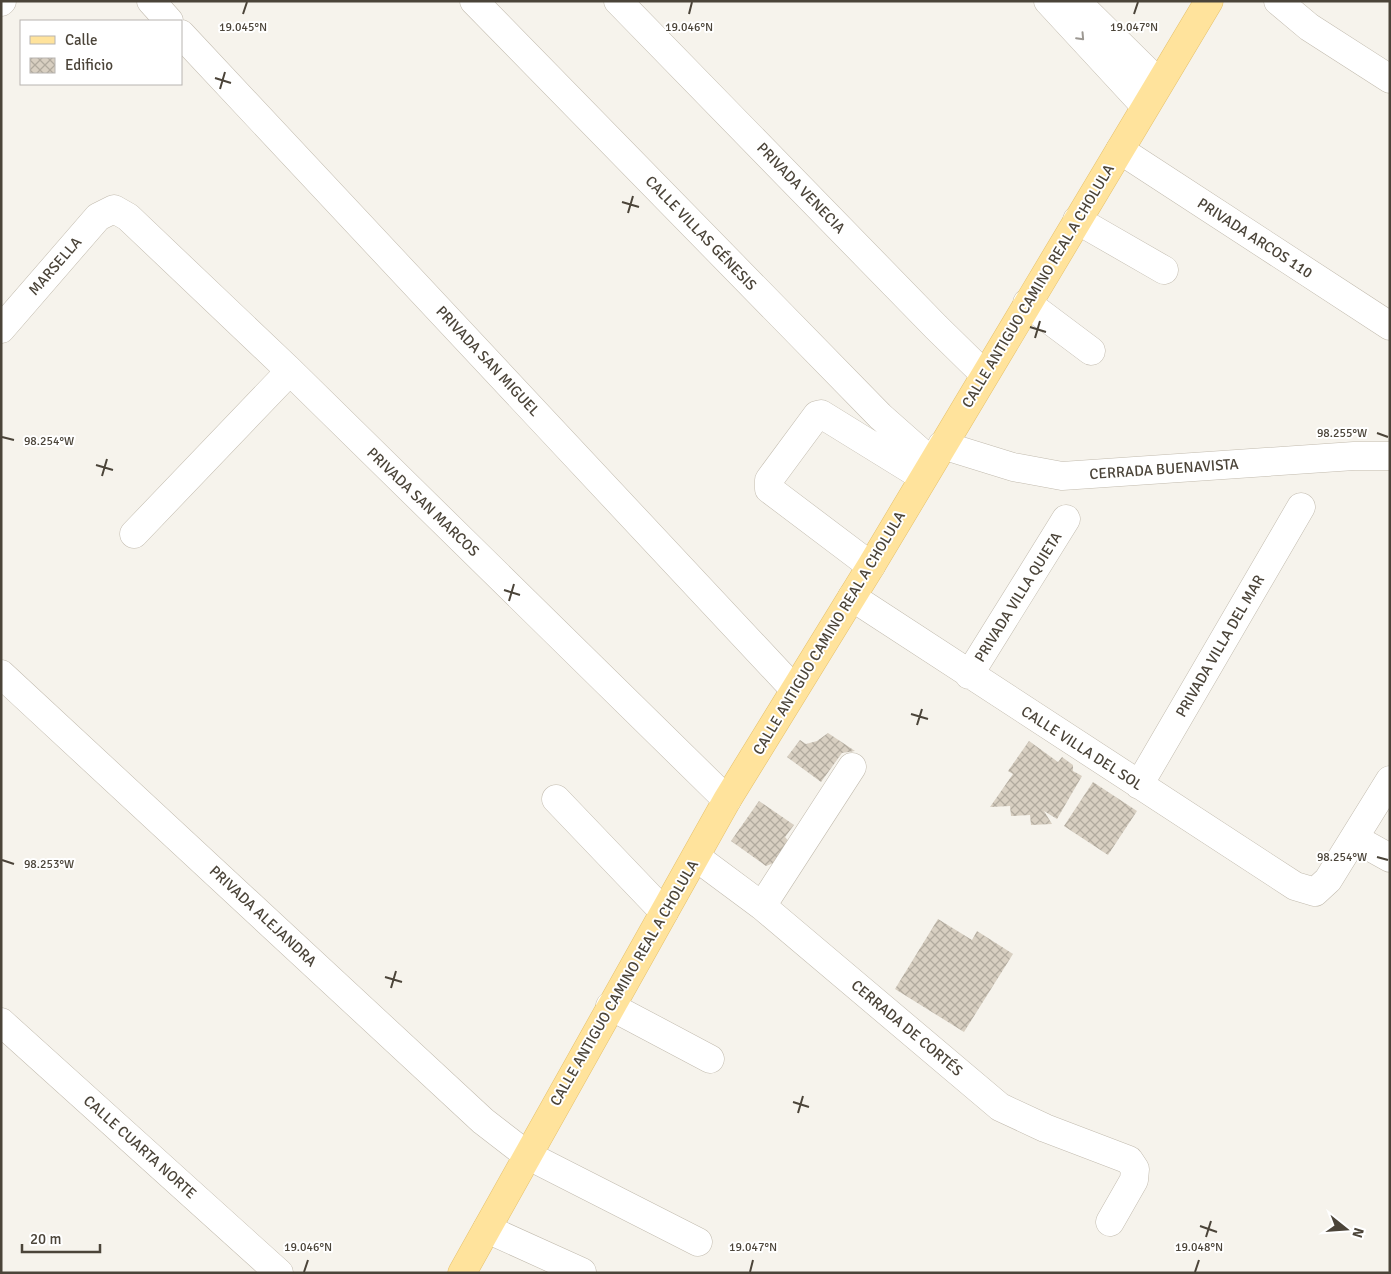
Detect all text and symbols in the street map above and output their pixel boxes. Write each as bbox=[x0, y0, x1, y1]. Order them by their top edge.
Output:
legend bbox=[20, 20, 182, 85]
text: 19.045°N bbox=[219, 20, 267, 35]
text: 19.046°N bbox=[665, 20, 713, 35]
text: 19.047°N bbox=[1110, 20, 1158, 35]
text: Calle bbox=[65, 31, 98, 49]
one-way arrow bbox=[1075, 31, 1084, 40]
text: Edificio bbox=[65, 56, 113, 74]
street label: PRIVADA VENECIA bbox=[753, 139, 849, 237]
street label: CALLE ANTIGUO CAMINO REAL A CHOLULA bbox=[958, 161, 1118, 411]
street label: CALLE VILLAS GÉNESIS bbox=[642, 171, 761, 294]
street label: PRIVADA ARCOS 110 bbox=[1194, 194, 1316, 282]
street label: MARSELLA bbox=[25, 233, 85, 299]
street label: PRIVADA SAN MIGUEL bbox=[432, 302, 544, 420]
text: 98.255°W bbox=[1317, 426, 1367, 441]
text: 98.254°W bbox=[24, 434, 74, 449]
street label: PRIVADA SAN MARCOS bbox=[363, 444, 483, 560]
street label: CERRADA BUENAVISTA bbox=[1089, 455, 1239, 483]
street label: CALLE ANTIGUO CAMINO REAL A CHOLULA bbox=[749, 508, 909, 758]
street label: PRIVADA VILLA QUIETA bbox=[971, 529, 1065, 665]
street label: PRIVADA VILLA DEL MAR bbox=[1172, 572, 1268, 720]
street label: CALLE VILLA DEL SOL bbox=[1018, 702, 1146, 794]
text: 98.254°W bbox=[1317, 850, 1367, 865]
text: 98.253°W bbox=[24, 857, 74, 872]
street label: CALLE ANTIGUO CAMINO REAL A CHOLULA bbox=[546, 857, 702, 1109]
street label: PRIVADA ALEJANDRA bbox=[206, 862, 320, 970]
street label: CERRADA DE CORTÉS bbox=[848, 975, 967, 1080]
street label: CALLE CUARTA NORTE bbox=[80, 1092, 200, 1202]
north arrow bbox=[1321, 1204, 1371, 1254]
scale bar bbox=[22, 1222, 100, 1254]
text: N bbox=[1348, 1226, 1368, 1240]
text: 20 m bbox=[30, 1230, 61, 1248]
text: 19.046°N bbox=[284, 1240, 332, 1255]
text: 19.047°N bbox=[729, 1240, 777, 1255]
text: 19.048°N bbox=[1175, 1240, 1223, 1255]

